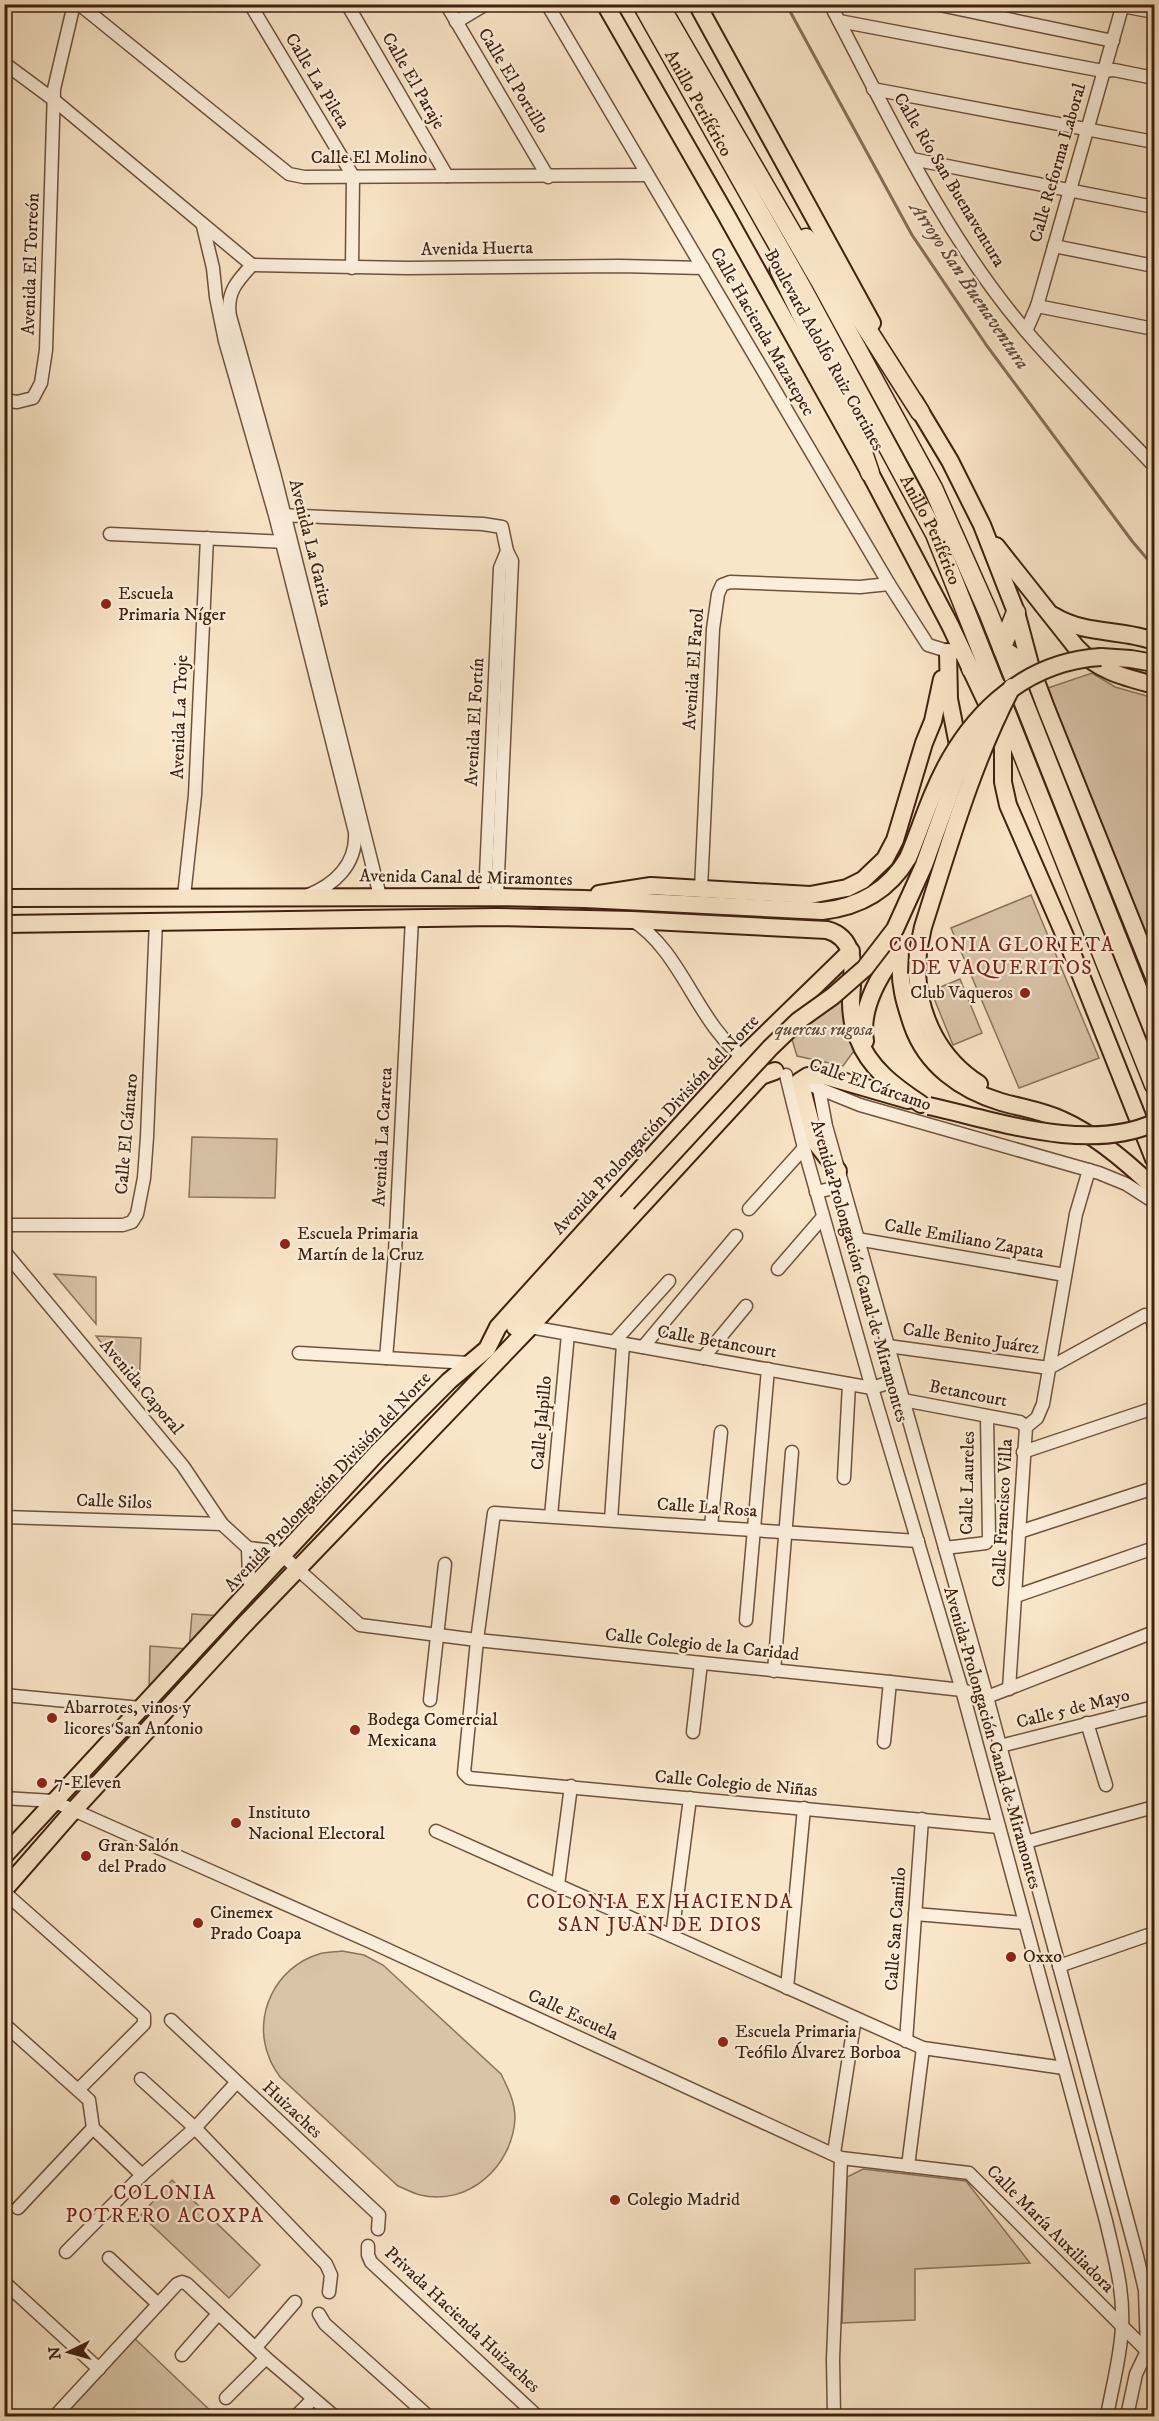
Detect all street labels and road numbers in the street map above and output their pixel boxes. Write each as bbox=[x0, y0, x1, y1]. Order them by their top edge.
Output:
street label: Calle El Portillo bbox=[473, 24, 553, 138]
street label: Calle La Pileta bbox=[280, 29, 354, 133]
street label: Calle El Paraje bbox=[376, 29, 450, 133]
street label: Anillo Periférico bbox=[659, 46, 737, 161]
street label: Calle Reforma Laboral bbox=[1025, 80, 1091, 245]
street label: Calle Río San Buenaventura bbox=[888, 89, 1010, 271]
street label: Calle El Molino bbox=[311, 147, 428, 169]
street label: Avenida El Torreón bbox=[18, 192, 44, 336]
street label: Avenida Huerta bbox=[421, 237, 534, 261]
street label: Calle Hacienda Mazatepec bbox=[705, 244, 819, 420]
street label: Boulevard Adolfo Ruiz Cortines bbox=[759, 245, 889, 455]
street label: Anillo Periférico bbox=[894, 472, 965, 588]
street label: Avenida La Garita bbox=[284, 477, 337, 609]
street label: Avenida El Farol bbox=[679, 607, 709, 731]
street label: Avenida La Troje bbox=[167, 654, 193, 780]
street label: Avenida El Fortín bbox=[461, 657, 489, 787]
street label: Avenida Canal de Miramontes bbox=[359, 865, 573, 891]
street label: Avenida Prolongación División del Norte bbox=[548, 1010, 764, 1240]
street label: Calle El Cárcamo bbox=[806, 1054, 934, 1116]
street label: Avenida La Carreta bbox=[368, 1067, 398, 1207]
street label: Calle El Cántaro bbox=[111, 1072, 143, 1195]
street label: Avenida Prolongación Canal de Miramontes bbox=[805, 1117, 913, 1425]
street label: Calle Emiliano Zapata bbox=[883, 1214, 1046, 1264]
street label: Calle Benito Juárez bbox=[901, 1319, 1041, 1360]
street label: Calle Betancourt bbox=[656, 1321, 779, 1363]
street label: Avenida Caporal bbox=[95, 1335, 188, 1440]
street label: Avenida Prolongación División del Norte bbox=[220, 1367, 436, 1597]
street label: Calle Jalpillo bbox=[527, 1375, 557, 1471]
street label: Betancourt bbox=[927, 1376, 1009, 1412]
street label: Calle Laureles bbox=[956, 1431, 980, 1535]
street label: Calle Francisco Villa bbox=[988, 1438, 1018, 1588]
street label: Calle Silos bbox=[76, 1490, 152, 1514]
street label: Calle La Rosa bbox=[656, 1494, 758, 1523]
street label: Avenida Prolongación Canal de Miramontes bbox=[938, 1584, 1046, 1892]
street label: Calle Colegio de la Caridad bbox=[604, 1624, 800, 1666]
street label: Calle 5 de Mayo bbox=[1014, 1684, 1132, 1734]
street label: Calle Colegio de Niñas bbox=[654, 1766, 818, 1802]
street label: Calle San Camilo bbox=[881, 1866, 911, 1992]
street label: Calle Escuela bbox=[524, 1984, 622, 2046]
street label: Huizaches bbox=[257, 2077, 327, 2143]
street label: Calle María Auxiliadora bbox=[981, 2160, 1119, 2298]
street label: Privada Hacienda Huizaches bbox=[380, 2242, 544, 2398]

